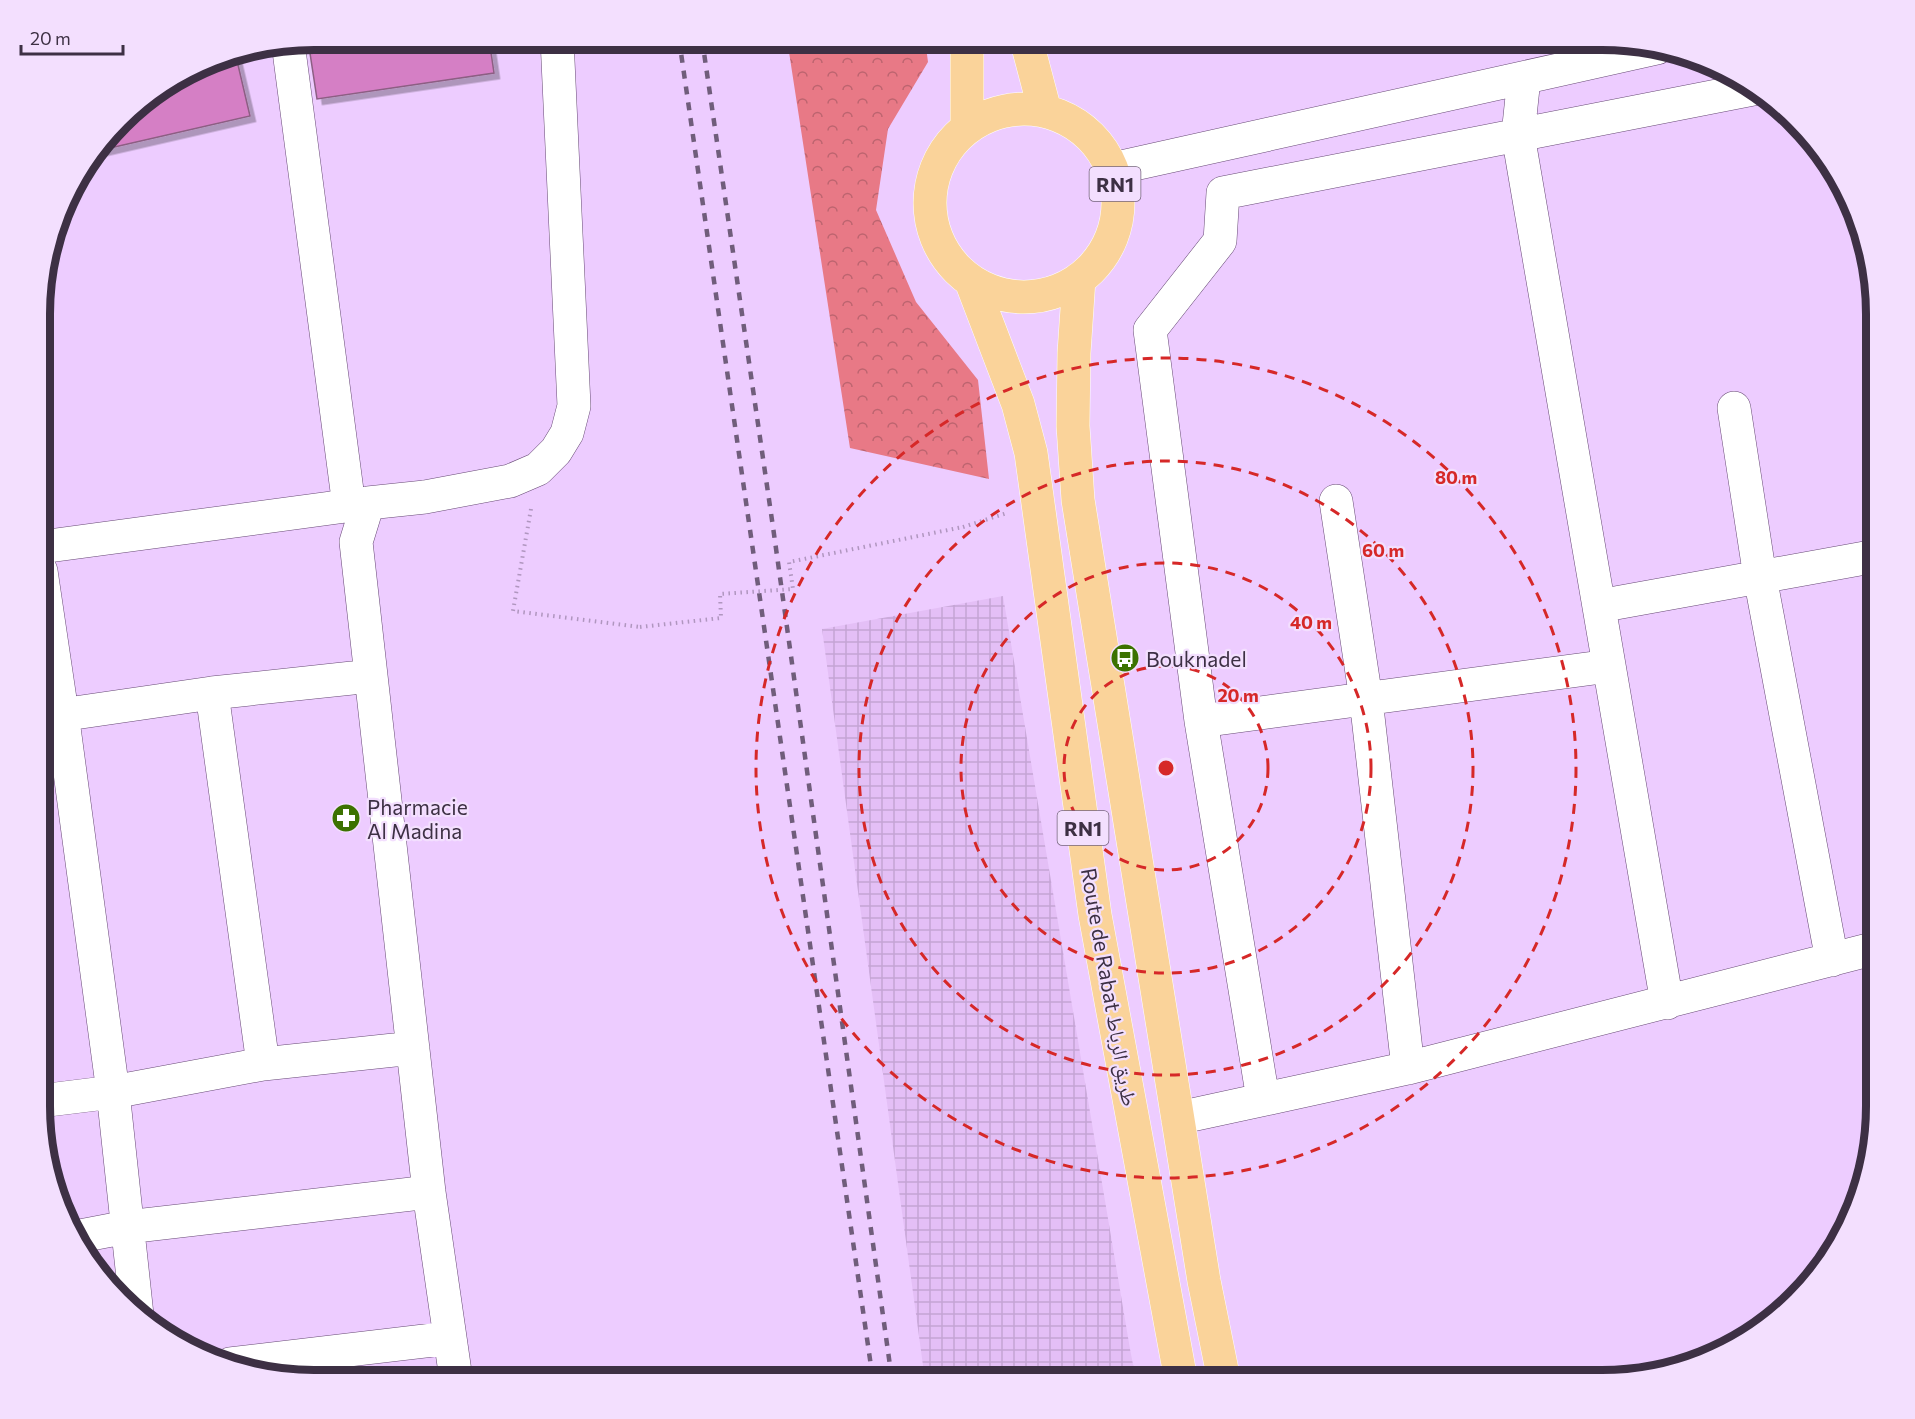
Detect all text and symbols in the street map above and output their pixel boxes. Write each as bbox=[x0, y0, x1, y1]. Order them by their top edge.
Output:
scale bar bbox=[21, 18, 123, 56]
text: 20 m bbox=[30, 27, 71, 49]
road number: RN1 bbox=[1090, 167, 1140, 201]
text: 80 m bbox=[1435, 466, 1477, 488]
text: 60 m bbox=[1362, 539, 1404, 561]
text: 40 m bbox=[1290, 611, 1332, 633]
bus stop icon: Bouknadel bbox=[1109, 642, 1141, 674]
place label: Bouknadel bbox=[1146, 646, 1247, 671]
text: 20 m bbox=[1217, 684, 1259, 706]
centre of rings bbox=[1156, 758, 1176, 778]
place label: Pharmacie Al Madina bbox=[367, 794, 468, 843]
pharmacy icon: Pharmacie Al Madina bbox=[330, 802, 362, 834]
road number: RN1 bbox=[1058, 811, 1108, 845]
street label: Route de Rabat طريق الرباط bbox=[1075, 866, 1143, 1109]

